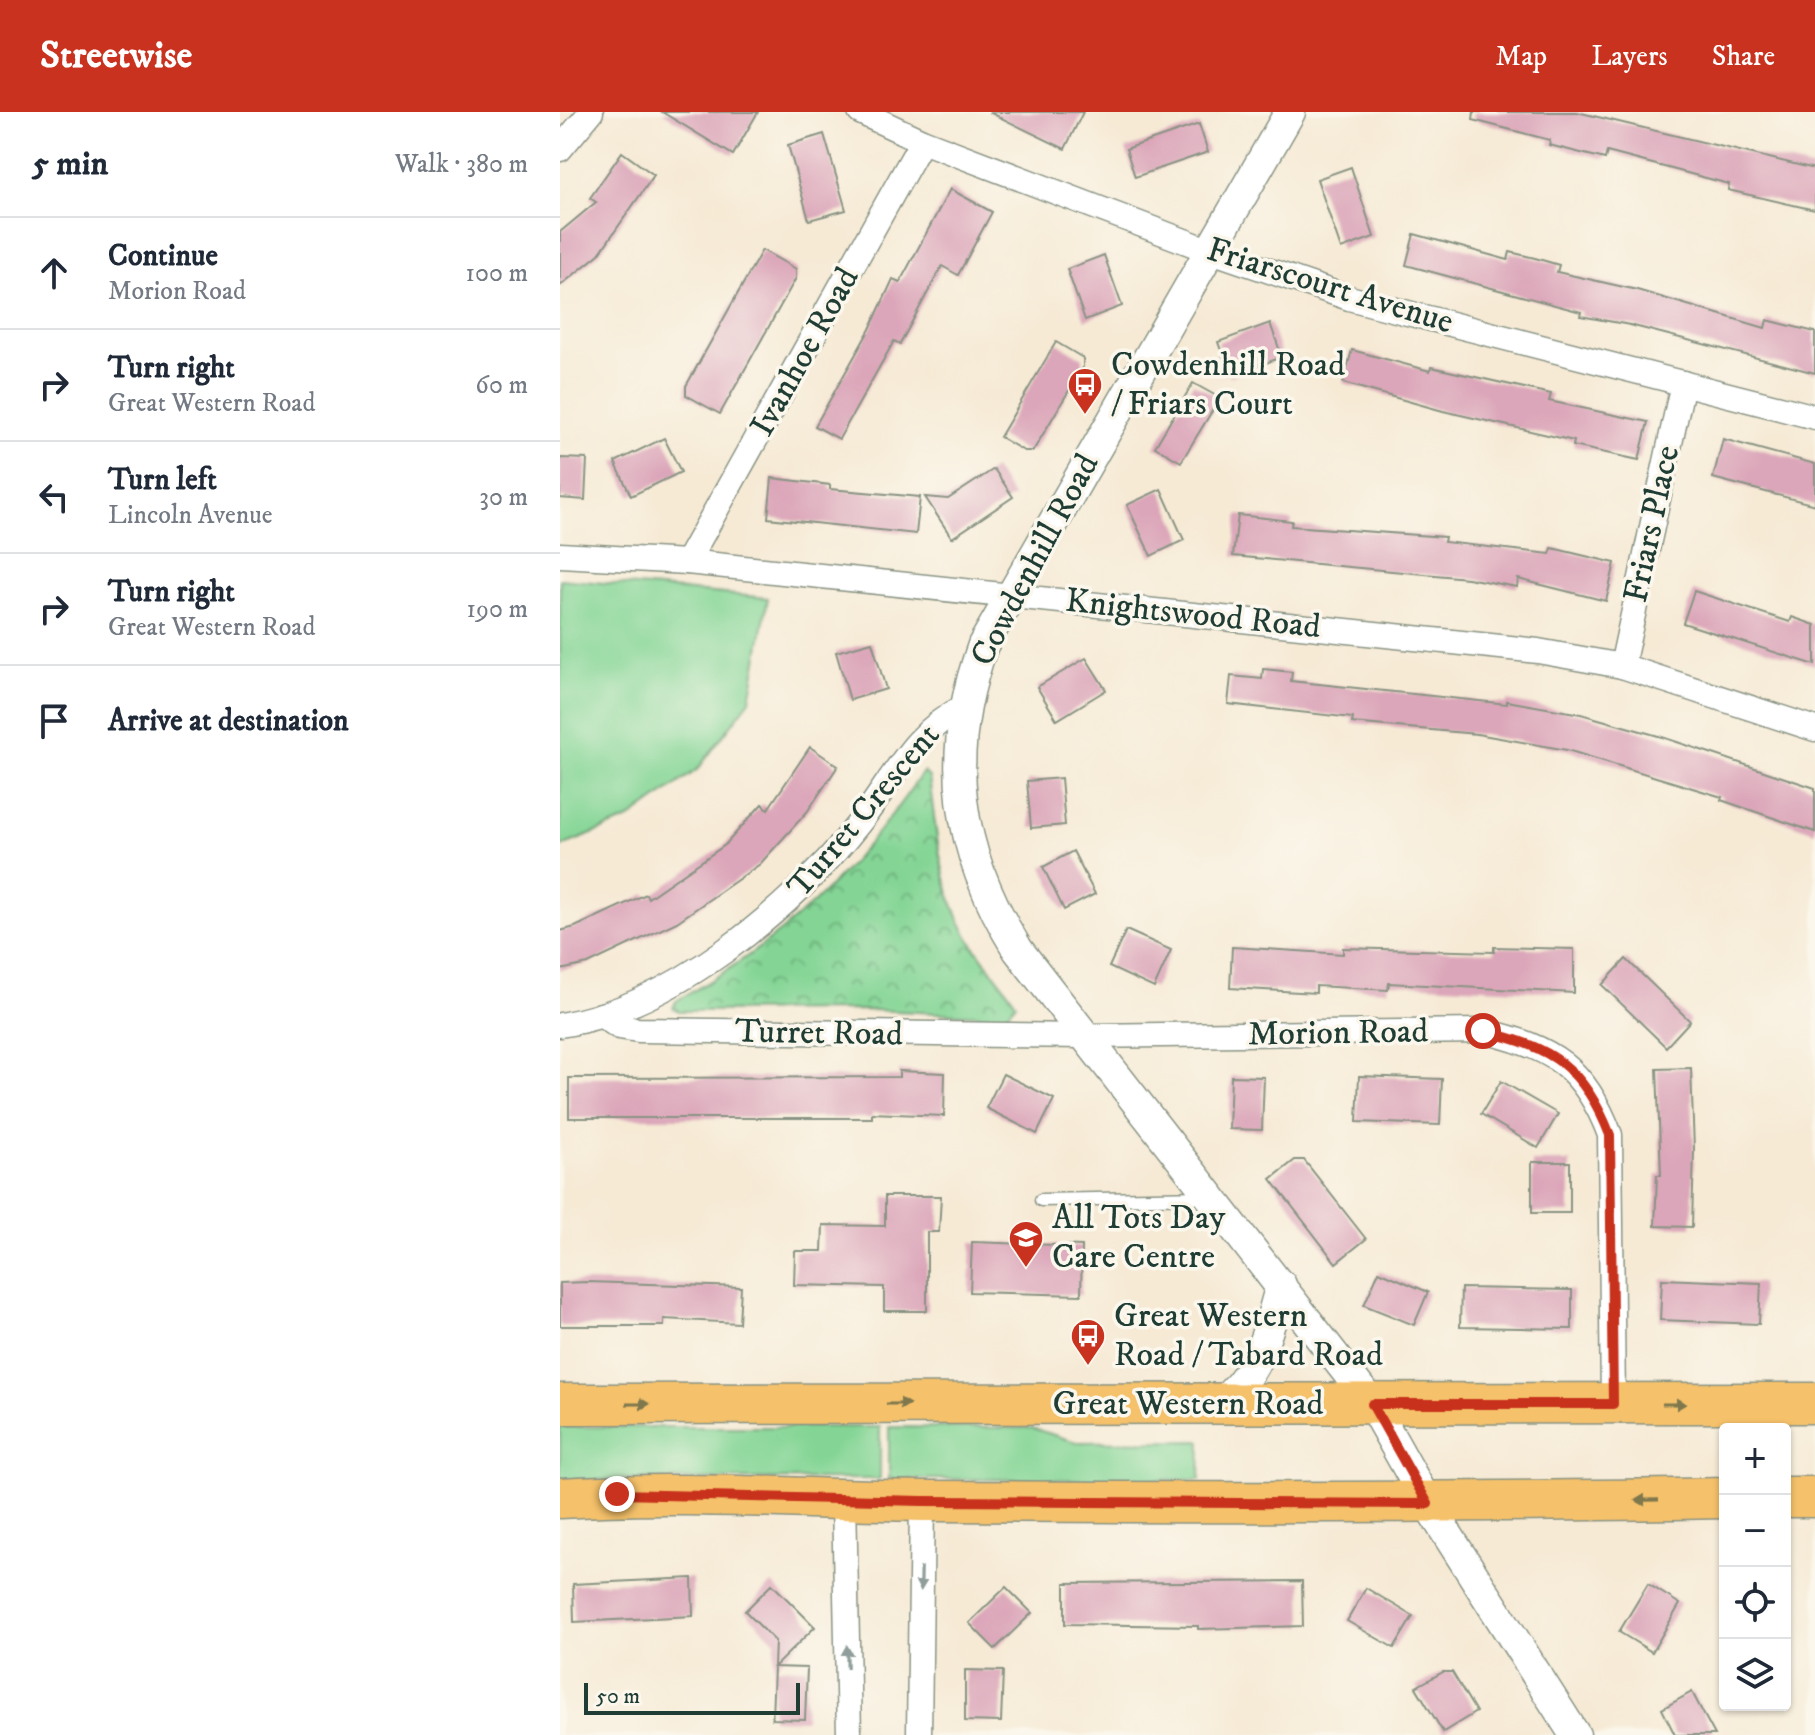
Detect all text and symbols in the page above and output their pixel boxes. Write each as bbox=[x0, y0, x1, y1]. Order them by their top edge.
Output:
text: Streetwise bbox=[40, 32, 192, 80]
text: Map bbox=[1496, 39, 1547, 74]
text: Layers bbox=[1591, 39, 1668, 74]
text: Share bbox=[1712, 39, 1775, 74]
text: 5 min bbox=[32, 143, 108, 185]
text: Walk · 380 m bbox=[395, 148, 528, 181]
street label: Friarscourt Avenue bbox=[1202, 229, 1458, 343]
text: Continue bbox=[108, 238, 218, 275]
icon: ahead bbox=[32, 251, 76, 295]
text: 100 m bbox=[465, 257, 528, 290]
street label: Ivanhoe Road bbox=[741, 260, 869, 444]
text: Morion Road bbox=[108, 275, 246, 308]
place label: Cowdenhill Road / Friars Court bbox=[1111, 344, 1345, 425]
text: Turn right bbox=[108, 350, 235, 387]
icon: right bbox=[32, 363, 76, 407]
bus stop icon: Cowdenhill Road / Friars Court bbox=[1066, 366, 1104, 416]
text: 60 m bbox=[475, 369, 528, 402]
text: Great Western Road bbox=[108, 387, 315, 420]
street label: Friars Place bbox=[1615, 442, 1689, 606]
street label: Cowdenhill Road bbox=[961, 447, 1109, 673]
text: Turn left bbox=[108, 462, 217, 499]
icon: left bbox=[32, 475, 76, 519]
text: 30 m bbox=[479, 481, 528, 514]
text: Lincoln Avenue bbox=[108, 499, 273, 532]
text: Turn right bbox=[108, 574, 235, 611]
street label: Knightswood Road bbox=[1063, 580, 1323, 648]
icon: right bbox=[32, 587, 76, 631]
text: 190 m bbox=[466, 593, 528, 626]
text: Great Western Road bbox=[108, 611, 315, 644]
icon: arrive bbox=[32, 699, 76, 743]
text: Arrive at destination bbox=[108, 703, 349, 740]
street label: Turret Crescent bbox=[779, 715, 949, 907]
street label: Morion Road bbox=[1247, 1010, 1429, 1056]
street label: Turret Road bbox=[735, 1011, 903, 1055]
route start bbox=[1465, 1013, 1501, 1049]
place label: All Tots Day Care Centre bbox=[1052, 1197, 1226, 1278]
school or university icon: All Tots Day Care Centre bbox=[1007, 1219, 1045, 1269]
place label: Great Western Road / Tabard Road bbox=[1114, 1295, 1383, 1376]
bus stop icon: Great Western Road / Tabard Road bbox=[1069, 1317, 1107, 1367]
street label: Great Western Road bbox=[1052, 1383, 1324, 1425]
one-way arrow bbox=[626, 1398, 651, 1410]
one-way arrow bbox=[886, 1398, 911, 1410]
one-way arrow bbox=[1662, 1398, 1687, 1410]
map controls bbox=[1719, 1423, 1791, 1711]
button: + bbox=[1719, 1423, 1791, 1495]
route end bbox=[599, 1476, 635, 1512]
one-way arrow bbox=[1634, 1493, 1659, 1506]
button: − bbox=[1719, 1495, 1791, 1567]
one-way arrow bbox=[914, 1567, 927, 1592]
button: locate bbox=[1719, 1567, 1791, 1639]
button: layers bbox=[1719, 1639, 1791, 1711]
one-way arrow bbox=[841, 1644, 854, 1669]
scale bar bbox=[584, 1679, 800, 1715]
text: 50 m bbox=[596, 1683, 640, 1710]

